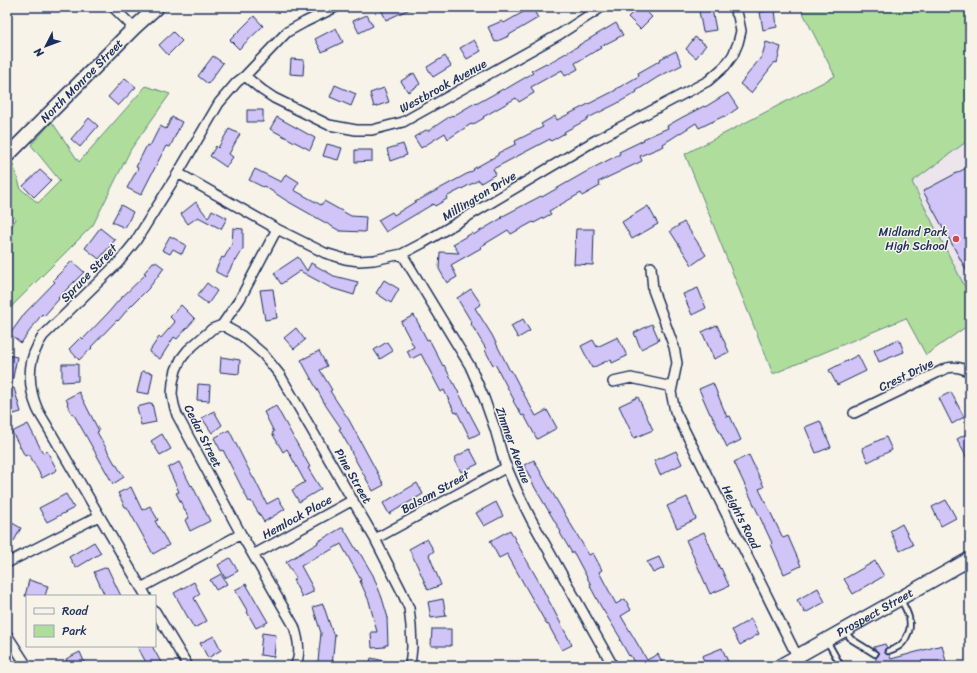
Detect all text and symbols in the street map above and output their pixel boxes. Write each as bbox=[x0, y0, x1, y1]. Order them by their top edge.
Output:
north arrow bbox=[26, 26, 66, 66]
street label: North Monroe Street bbox=[37, 37, 125, 125]
street label: Westbrook Avenue bbox=[395, 53, 491, 119]
street label: Millington Drive bbox=[437, 165, 521, 227]
place label: Midland Park High School bbox=[879, 221, 949, 257]
marker: Midland Park High School bbox=[951, 234, 961, 244]
street label: Spruce Street bbox=[55, 238, 124, 308]
street label: Crest Drive bbox=[875, 352, 937, 398]
street label: Cedar Street bbox=[178, 400, 228, 472]
street label: Zimmer Avenue bbox=[489, 403, 537, 487]
street label: Pine Street bbox=[328, 444, 378, 508]
street label: Balsam Street bbox=[397, 464, 474, 520]
street label: Heights Road bbox=[715, 481, 767, 554]
street label: Hemlock Place bbox=[258, 489, 336, 545]
street label: Prospect Street bbox=[832, 582, 918, 643]
legend bbox=[26, 595, 156, 647]
text: Road bbox=[62, 600, 89, 622]
text: Park bbox=[62, 620, 87, 642]

